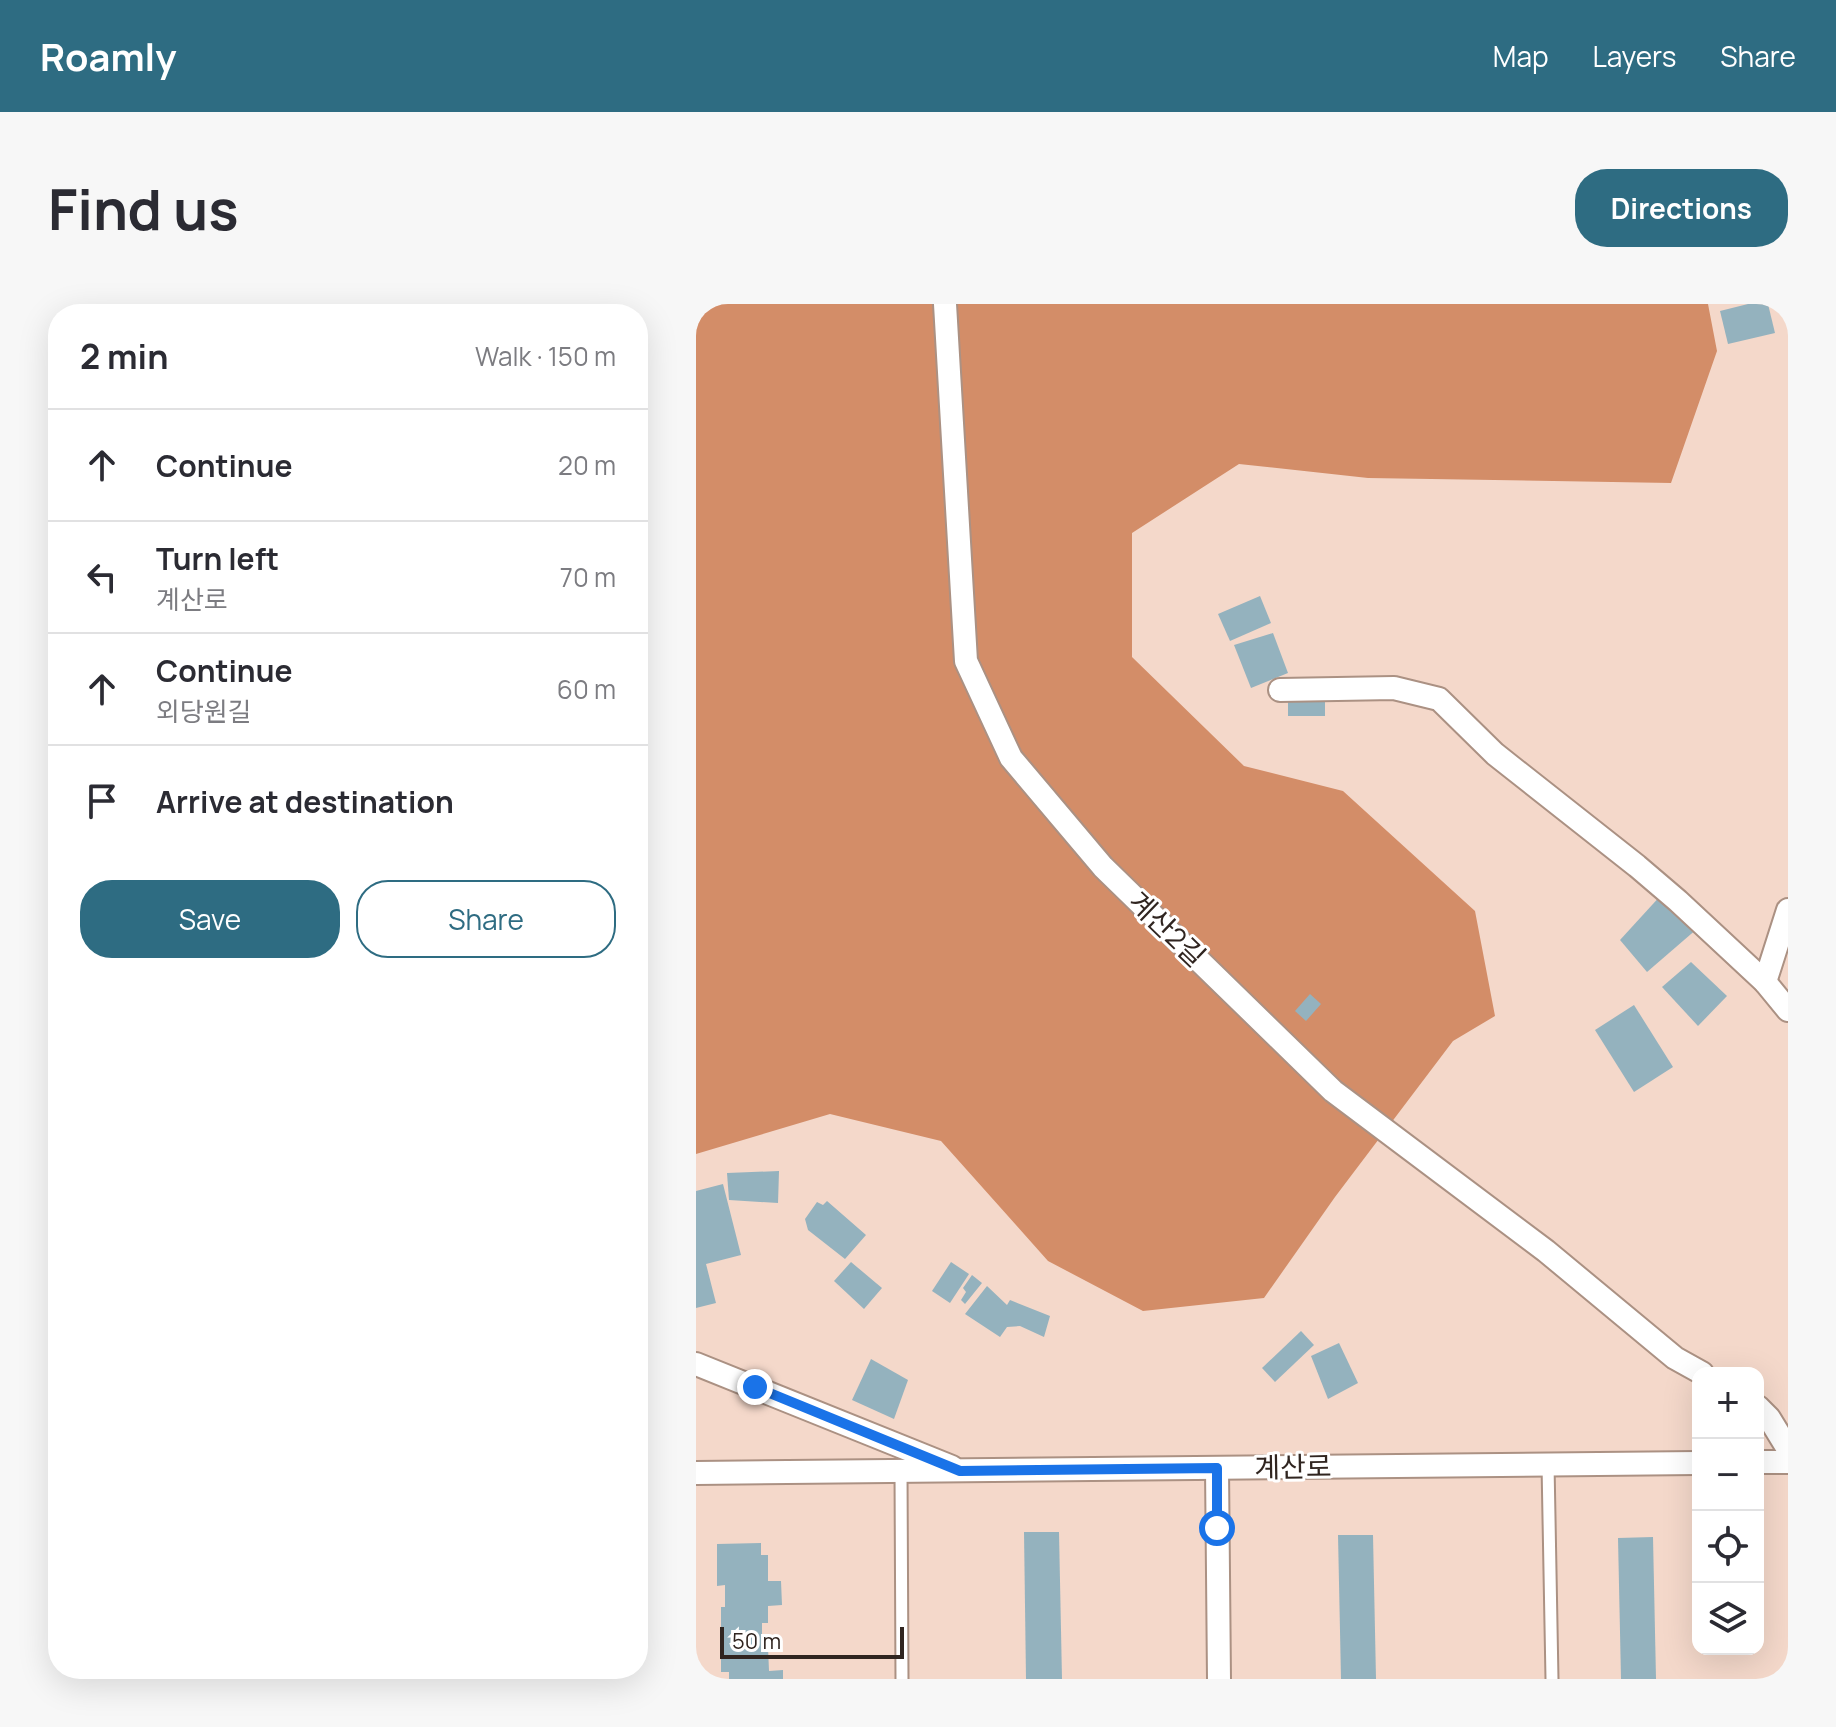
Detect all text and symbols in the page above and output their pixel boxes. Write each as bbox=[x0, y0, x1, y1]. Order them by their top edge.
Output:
text: Roamly bbox=[40, 30, 177, 82]
text: Map bbox=[1493, 37, 1549, 75]
text: Layers bbox=[1593, 37, 1676, 75]
text: Share bbox=[1720, 37, 1796, 75]
button: Directions bbox=[1575, 169, 1788, 247]
text: Find us bbox=[48, 170, 239, 247]
text: 2 min bbox=[80, 333, 168, 379]
text: Walk · 150 m bbox=[475, 338, 616, 374]
icon: ahead bbox=[80, 443, 124, 487]
text: Continue bbox=[156, 445, 292, 486]
text: 20 m bbox=[558, 447, 616, 483]
text: Turn left bbox=[156, 538, 279, 579]
icon: left bbox=[80, 555, 124, 599]
text: 70 m bbox=[560, 559, 616, 595]
text: 계산로 bbox=[156, 581, 228, 617]
text: Continue bbox=[156, 650, 292, 691]
icon: ahead bbox=[80, 667, 124, 711]
text: 60 m bbox=[557, 671, 616, 707]
text: 외당원길 bbox=[156, 693, 252, 729]
icon: arrive bbox=[80, 779, 124, 823]
text: Arrive at destination bbox=[156, 781, 454, 822]
button: Save bbox=[80, 880, 340, 958]
button: Share bbox=[356, 880, 616, 958]
street label: 계산2길 bbox=[1121, 882, 1214, 974]
map controls bbox=[1692, 1367, 1764, 1655]
button: + bbox=[1692, 1367, 1764, 1439]
route end bbox=[737, 1369, 773, 1405]
button: − bbox=[1692, 1439, 1764, 1511]
street label: 계산로 bbox=[1254, 1446, 1332, 1486]
route start bbox=[1199, 1510, 1235, 1546]
button: locate bbox=[1692, 1511, 1764, 1583]
button: layers bbox=[1692, 1583, 1764, 1655]
scale bar bbox=[720, 1623, 904, 1659]
text: 50 m bbox=[732, 1626, 781, 1656]

